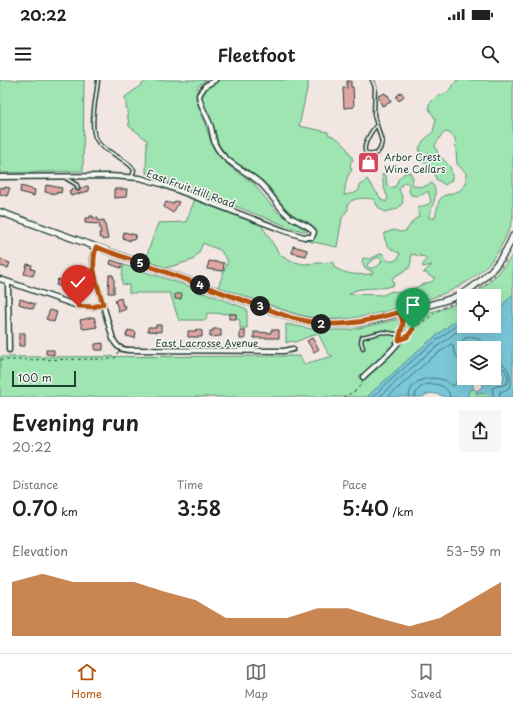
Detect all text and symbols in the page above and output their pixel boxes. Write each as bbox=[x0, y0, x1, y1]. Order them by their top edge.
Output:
text: 20:22 bbox=[20, 3, 66, 26]
text: Fleetfoot bbox=[217, 41, 296, 68]
icon: menu bbox=[12, 43, 34, 65]
icon: search bbox=[479, 43, 501, 65]
shop icon: Arbor Crest Wine Cellars bbox=[356, 149, 382, 175]
place label: Arbor Crest Wine Cellars bbox=[384, 149, 446, 176]
street label: East Fruit Hill Road bbox=[145, 165, 237, 211]
pin: 5 bbox=[130, 253, 150, 273]
text: 5 bbox=[136, 254, 144, 271]
pin bbox=[61, 265, 95, 306]
icon: check bbox=[67, 271, 89, 293]
pin: 4 bbox=[190, 275, 210, 295]
text: 4 bbox=[196, 276, 204, 293]
pin bbox=[396, 288, 430, 329]
map controls bbox=[457, 289, 501, 385]
button: locate bbox=[457, 289, 501, 333]
icon: arrive bbox=[402, 294, 424, 316]
pin: 3 bbox=[250, 296, 270, 316]
text: 3 bbox=[256, 297, 264, 314]
pin: 2 bbox=[311, 314, 331, 334]
text: 2 bbox=[317, 315, 325, 332]
street label: East Lacrosse Avenue bbox=[156, 335, 259, 350]
button: layers bbox=[457, 341, 501, 385]
scale bar bbox=[12, 369, 76, 388]
text: 100 m bbox=[18, 369, 52, 386]
text: Evening run bbox=[12, 405, 139, 438]
button: share bbox=[459, 410, 501, 452]
text: 20:22 bbox=[12, 437, 52, 456]
text: Distance bbox=[12, 476, 58, 493]
text: Time bbox=[177, 476, 203, 493]
text: Pace bbox=[342, 476, 367, 493]
text: 0.70 bbox=[12, 493, 58, 523]
text: 3:58 bbox=[177, 493, 221, 523]
text: 5:40 bbox=[342, 493, 389, 523]
text: km bbox=[58, 503, 78, 520]
text: /km bbox=[389, 503, 414, 520]
text: Elevation bbox=[12, 541, 68, 560]
text: 53–59 m bbox=[446, 541, 501, 560]
tab: Home bbox=[71, 661, 102, 702]
tab: Map bbox=[244, 661, 268, 702]
tab: Saved bbox=[411, 661, 442, 702]

